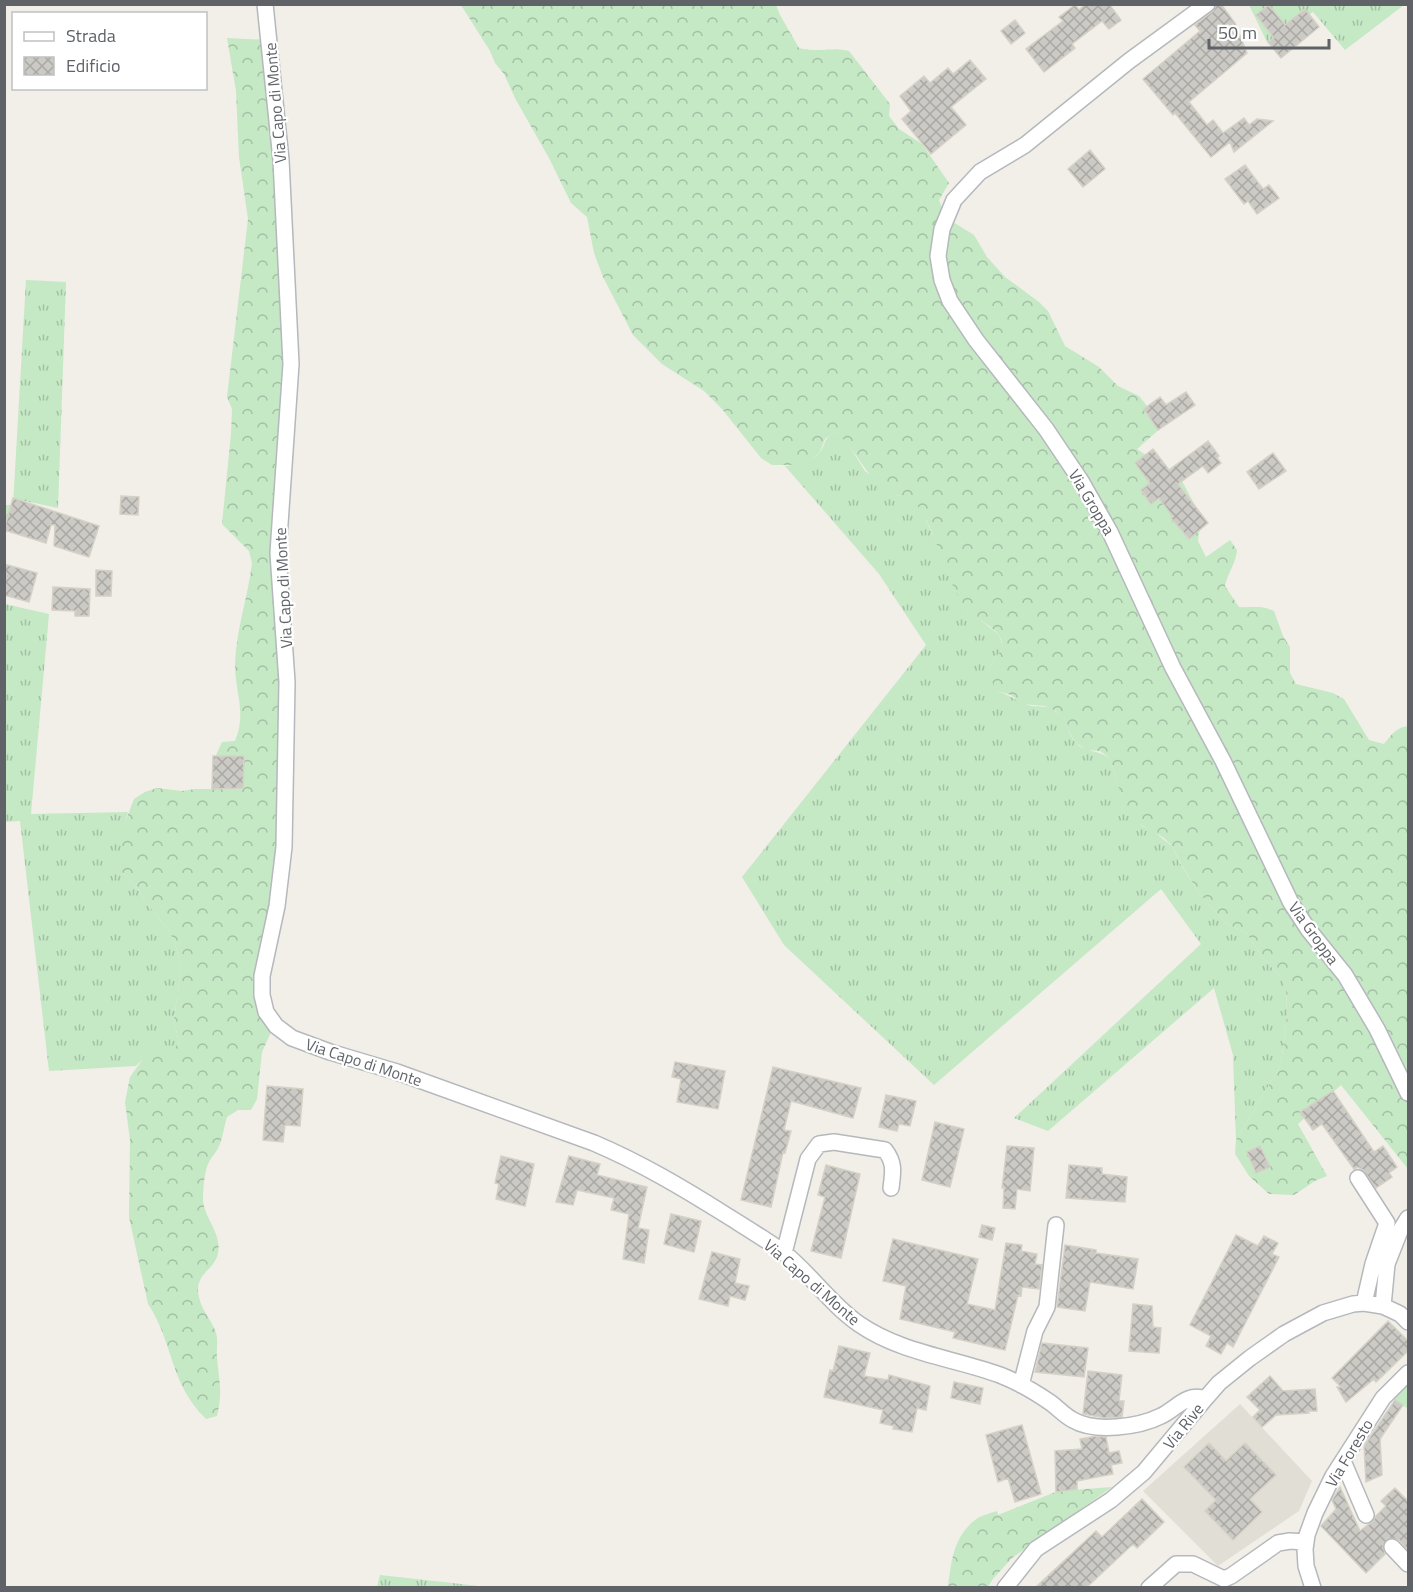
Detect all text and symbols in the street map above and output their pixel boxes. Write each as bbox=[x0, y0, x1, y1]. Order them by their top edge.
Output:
legend bbox=[12, 12, 207, 90]
scale bar bbox=[1209, 12, 1329, 50]
text: 50 m bbox=[1218, 19, 1257, 46]
text: Strada bbox=[66, 22, 116, 49]
street label: Via Capo di Monte bbox=[258, 42, 292, 164]
text: Edificio bbox=[66, 52, 120, 79]
street label: Via Groppa bbox=[1063, 465, 1121, 539]
street label: Via Capo di Monte bbox=[268, 527, 298, 649]
street label: Via Groppa bbox=[1283, 896, 1345, 970]
street label: Via Capo di Monte bbox=[303, 1032, 425, 1092]
street label: Via Capo di Monte bbox=[758, 1233, 866, 1331]
street label: Via Rive bbox=[1157, 1398, 1209, 1454]
street label: Via Foresto bbox=[1319, 1414, 1379, 1492]

